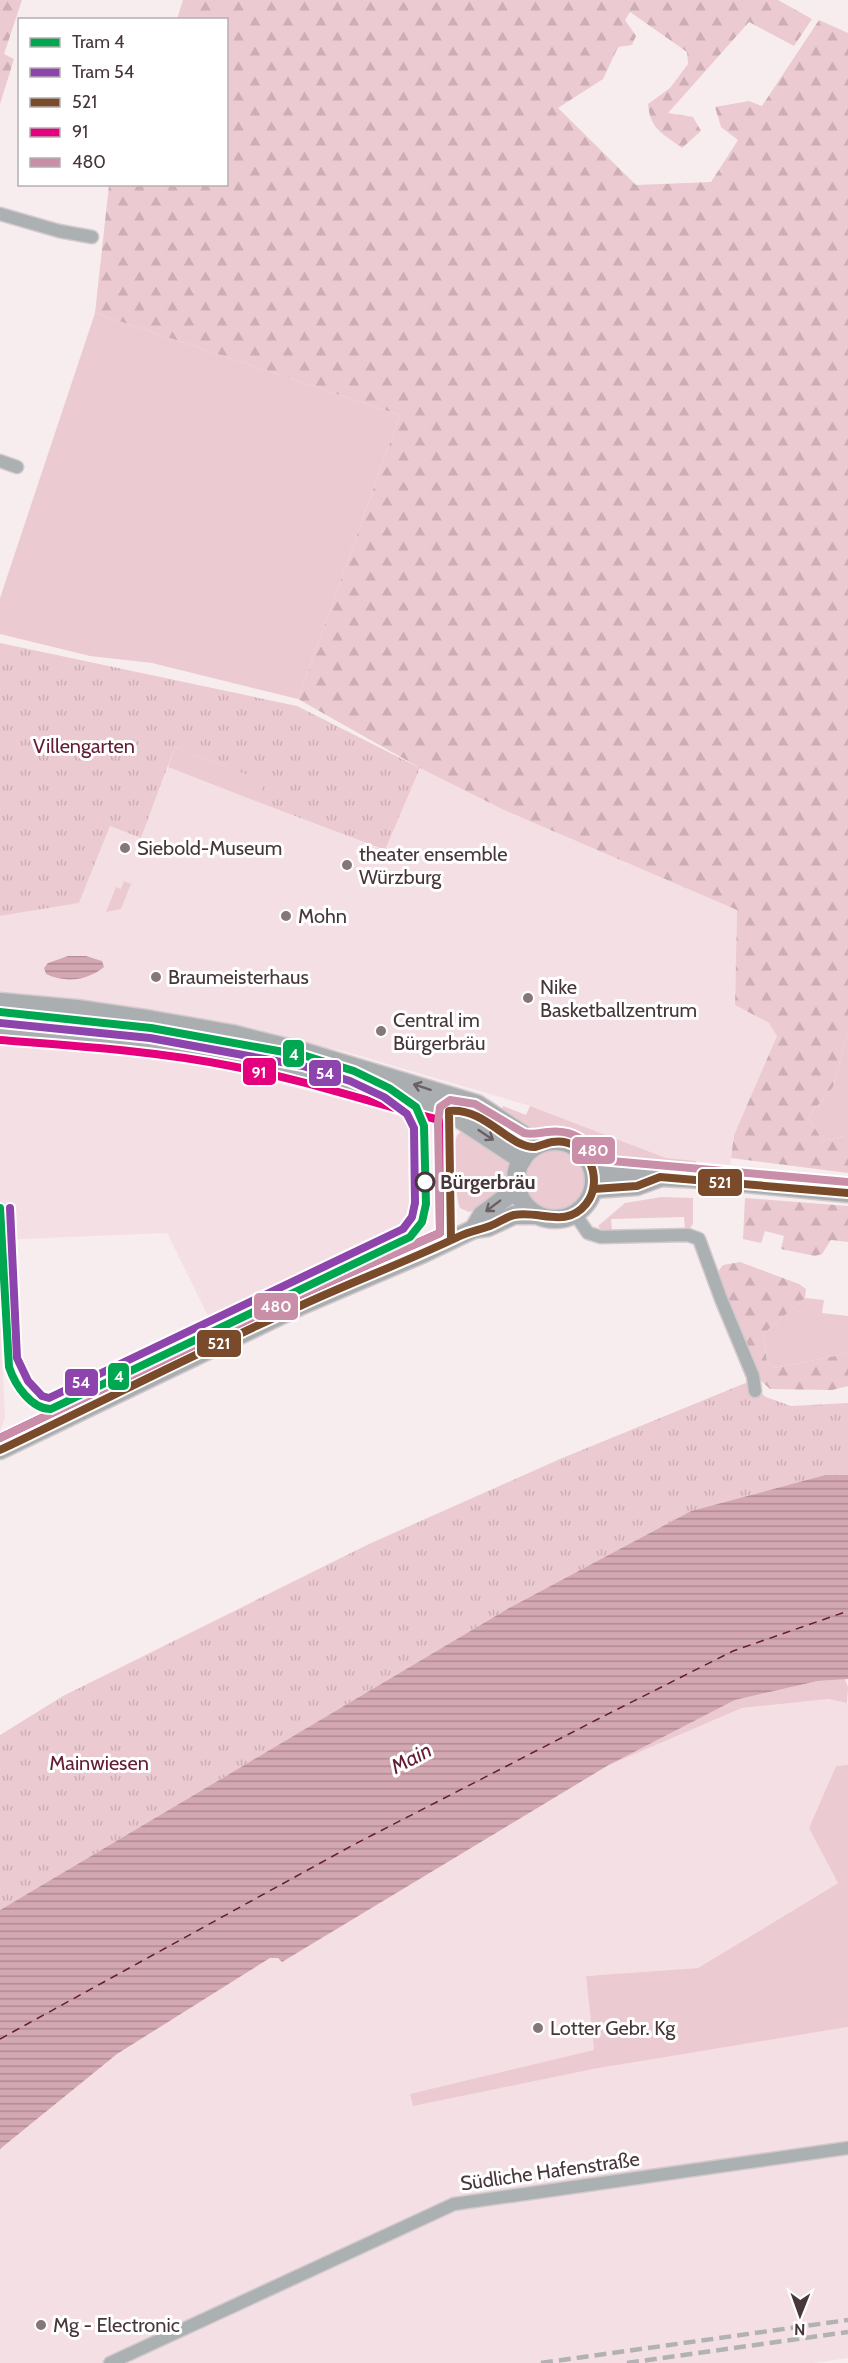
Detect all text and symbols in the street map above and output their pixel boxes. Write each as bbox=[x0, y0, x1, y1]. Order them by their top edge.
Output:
legend bbox=[18, 18, 228, 186]
text: Tram 4 bbox=[72, 31, 124, 53]
text: Tram 54 bbox=[72, 61, 134, 83]
text: 521 bbox=[72, 91, 97, 113]
text: 91 bbox=[72, 121, 88, 143]
text: 480 bbox=[72, 151, 106, 173]
park label: Villengarten bbox=[33, 734, 135, 758]
place label: Siebold-Museum bbox=[137, 836, 282, 860]
marker: Siebold-Museum bbox=[118, 841, 132, 855]
place label: theater ensemble Würzburg bbox=[359, 842, 507, 889]
marker: theater ensemble Würzburg bbox=[340, 858, 354, 872]
place label: Mohn bbox=[298, 904, 347, 928]
marker: Mohn bbox=[279, 909, 293, 923]
place label: Braumeisterhaus bbox=[168, 965, 309, 989]
marker: Braumeisterhaus bbox=[149, 970, 163, 984]
place label: Nike Basketballzentrum bbox=[540, 975, 697, 1022]
marker: Nike Basketballzentrum bbox=[521, 991, 535, 1005]
place label: Central im Bürgerbräu bbox=[393, 1008, 485, 1055]
marker: Central im Bürgerbräu bbox=[374, 1024, 388, 1038]
line badge: 4 bbox=[282, 1039, 305, 1068]
text: 4 bbox=[289, 1045, 299, 1064]
line badge: 91 bbox=[242, 1057, 277, 1086]
line badge: 54 bbox=[308, 1059, 342, 1087]
text: 91 bbox=[252, 1063, 266, 1082]
text: 54 bbox=[316, 1064, 334, 1083]
one-way arrow bbox=[413, 1080, 432, 1091]
one-way arrow bbox=[477, 1130, 494, 1142]
line badge: 480 bbox=[571, 1136, 616, 1165]
text: 480 bbox=[578, 1141, 608, 1160]
line badge: 521 bbox=[697, 1168, 743, 1197]
place label: Bürgerbräu bbox=[440, 1170, 536, 1194]
marker: Bürgerbräu bbox=[415, 1172, 435, 1192]
text: 521 bbox=[709, 1173, 731, 1192]
one-way arrow bbox=[485, 1200, 501, 1213]
line badge: 480 bbox=[253, 1292, 299, 1321]
text: 480 bbox=[261, 1297, 291, 1316]
line badge: 521 bbox=[196, 1329, 242, 1358]
text: 521 bbox=[208, 1334, 230, 1353]
line badge: 4 bbox=[107, 1362, 130, 1391]
text: 4 bbox=[114, 1367, 124, 1386]
line badge: 54 bbox=[64, 1368, 99, 1397]
text: 54 bbox=[72, 1373, 90, 1392]
water label: Main bbox=[386, 1737, 436, 1779]
park label: Mainwiesen bbox=[49, 1751, 149, 1775]
place label: Lotter Gebr. Kg bbox=[550, 2016, 676, 2040]
marker: Lotter Gebr. Kg bbox=[531, 2021, 545, 2035]
street label: Südliche Hafenstraße bbox=[459, 2147, 641, 2195]
north arrow bbox=[770, 2285, 830, 2345]
place label: Mg - Electronic bbox=[53, 2313, 180, 2337]
marker: Mg - Electronic bbox=[34, 2318, 48, 2332]
text: N bbox=[794, 2320, 806, 2339]

